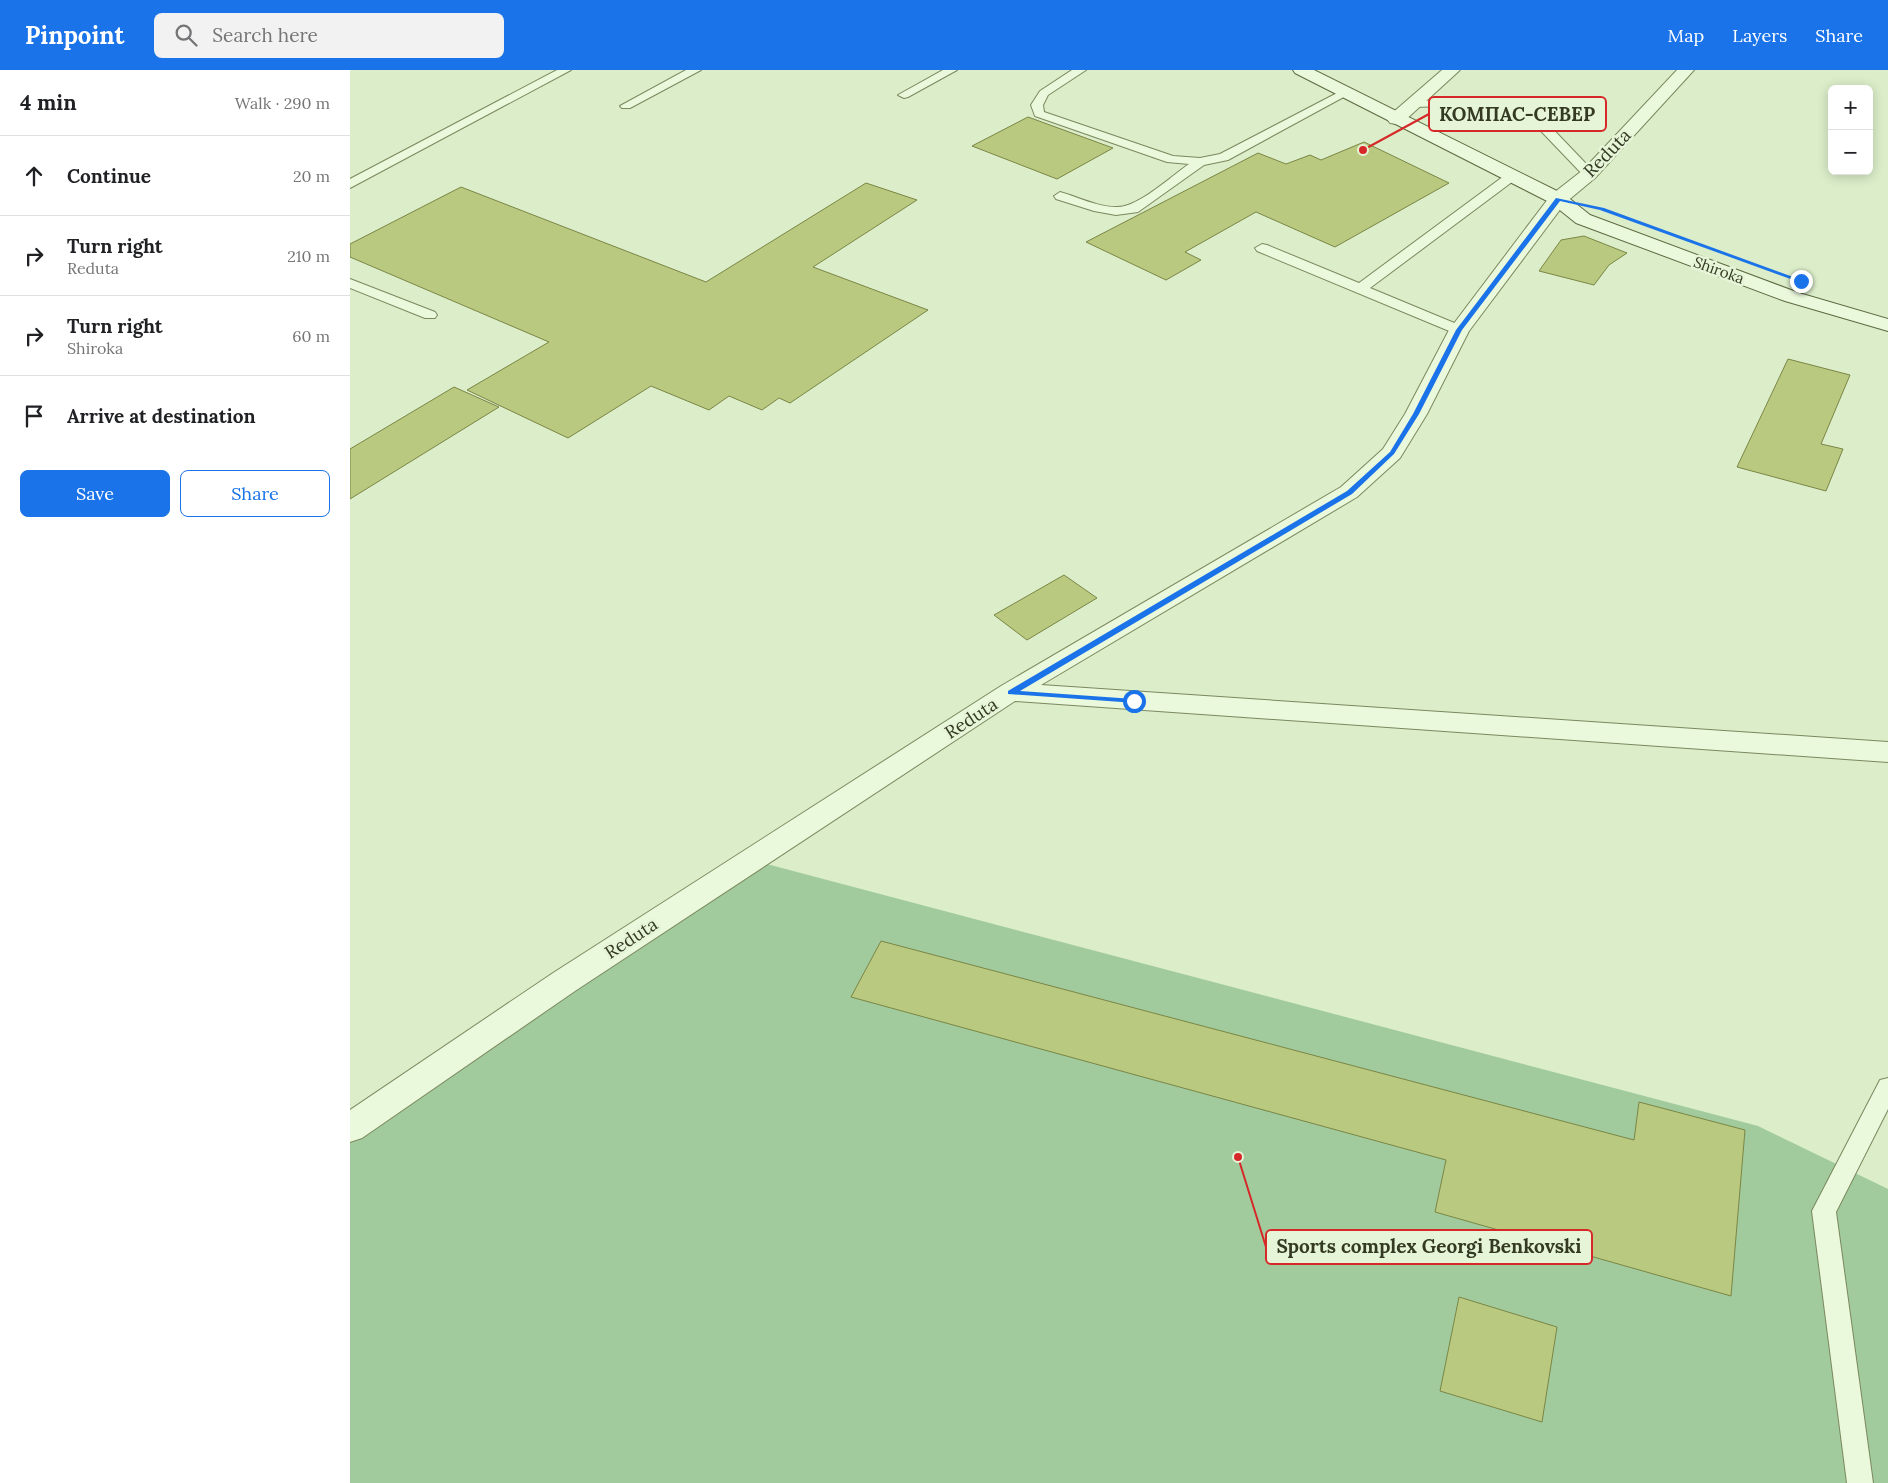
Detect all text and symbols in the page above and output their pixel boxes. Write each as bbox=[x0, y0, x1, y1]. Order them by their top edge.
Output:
search box bbox=[154, 13, 504, 58]
text: Pinpoint bbox=[25, 20, 124, 51]
icon: search bbox=[172, 21, 200, 49]
text: Search here bbox=[212, 23, 318, 47]
text: Map bbox=[1668, 24, 1704, 47]
text: Layers bbox=[1732, 24, 1787, 47]
text: Share bbox=[1815, 24, 1863, 47]
map controls bbox=[1828, 85, 1873, 175]
button: + bbox=[1828, 85, 1873, 130]
text: 4 min bbox=[20, 89, 77, 116]
text: Walk · 290 m bbox=[235, 93, 330, 113]
callout: КОМПАС-СЕВЕР bbox=[1429, 97, 1606, 131]
text: КОМПАС-СЕВЕР bbox=[1439, 102, 1595, 126]
street label: Reduta bbox=[1578, 124, 1636, 182]
button: − bbox=[1828, 130, 1873, 175]
icon: ahead bbox=[20, 162, 48, 190]
text: Continue bbox=[67, 164, 151, 188]
text: 20 m bbox=[293, 166, 330, 186]
text: Turn right bbox=[67, 234, 163, 258]
icon: right bbox=[20, 242, 48, 270]
text: 210 m bbox=[287, 246, 330, 266]
street label: Shiroka bbox=[1691, 252, 1747, 288]
text: Reduta bbox=[67, 258, 119, 278]
route end bbox=[1790, 270, 1813, 293]
text: Turn right bbox=[67, 314, 163, 338]
icon: right bbox=[20, 322, 48, 350]
text: 60 m bbox=[292, 326, 330, 346]
text: Shiroka bbox=[67, 338, 123, 358]
icon: arrive bbox=[20, 402, 48, 430]
text: Arrive at destination bbox=[67, 404, 256, 428]
button: Save bbox=[20, 470, 170, 517]
button: Share bbox=[180, 470, 330, 517]
route start bbox=[1123, 690, 1146, 713]
street label: Reduta bbox=[940, 692, 1002, 744]
street label: Reduta bbox=[600, 912, 662, 964]
callout: Sports complex Georgi Benkovski bbox=[1266, 1230, 1592, 1264]
text: Sports complex Georgi Benkovski bbox=[1276, 1234, 1582, 1258]

